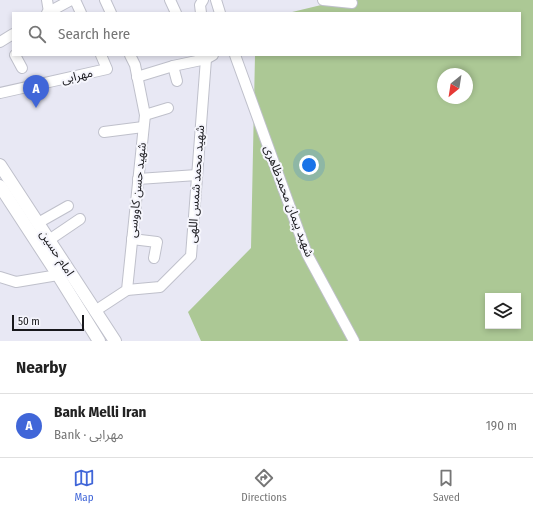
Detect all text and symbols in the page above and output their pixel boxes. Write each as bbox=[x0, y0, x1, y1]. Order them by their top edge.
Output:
search box bbox=[12, 12, 521, 56]
icon: search bbox=[26, 23, 48, 45]
text: Search here bbox=[58, 25, 130, 43]
street label: مهرابی bbox=[60, 66, 94, 86]
north arrow bbox=[437, 68, 473, 104]
pin: A bbox=[23, 75, 49, 108]
street label: شهید محمد شمس اللهی bbox=[185, 125, 207, 243]
street label: شهید حسن کاووسی bbox=[125, 142, 149, 238]
street label: شهید پیمان محمدظاهری bbox=[260, 143, 317, 259]
your location bbox=[299, 155, 319, 175]
street label: امام حسین bbox=[35, 227, 77, 280]
map controls bbox=[485, 293, 521, 329]
button: layers bbox=[485, 293, 521, 329]
scale bar bbox=[12, 313, 84, 332]
text: 50 m bbox=[18, 315, 40, 328]
text: Nearby bbox=[16, 357, 67, 378]
text: Bank Melli Iran bbox=[54, 403, 146, 421]
text: A bbox=[25, 418, 33, 433]
text: 190 m bbox=[486, 418, 517, 433]
text: Bank · مهرابی bbox=[54, 427, 124, 442]
tab: Map bbox=[73, 467, 95, 504]
tab: Directions bbox=[241, 467, 287, 504]
tab: Saved bbox=[433, 467, 460, 504]

